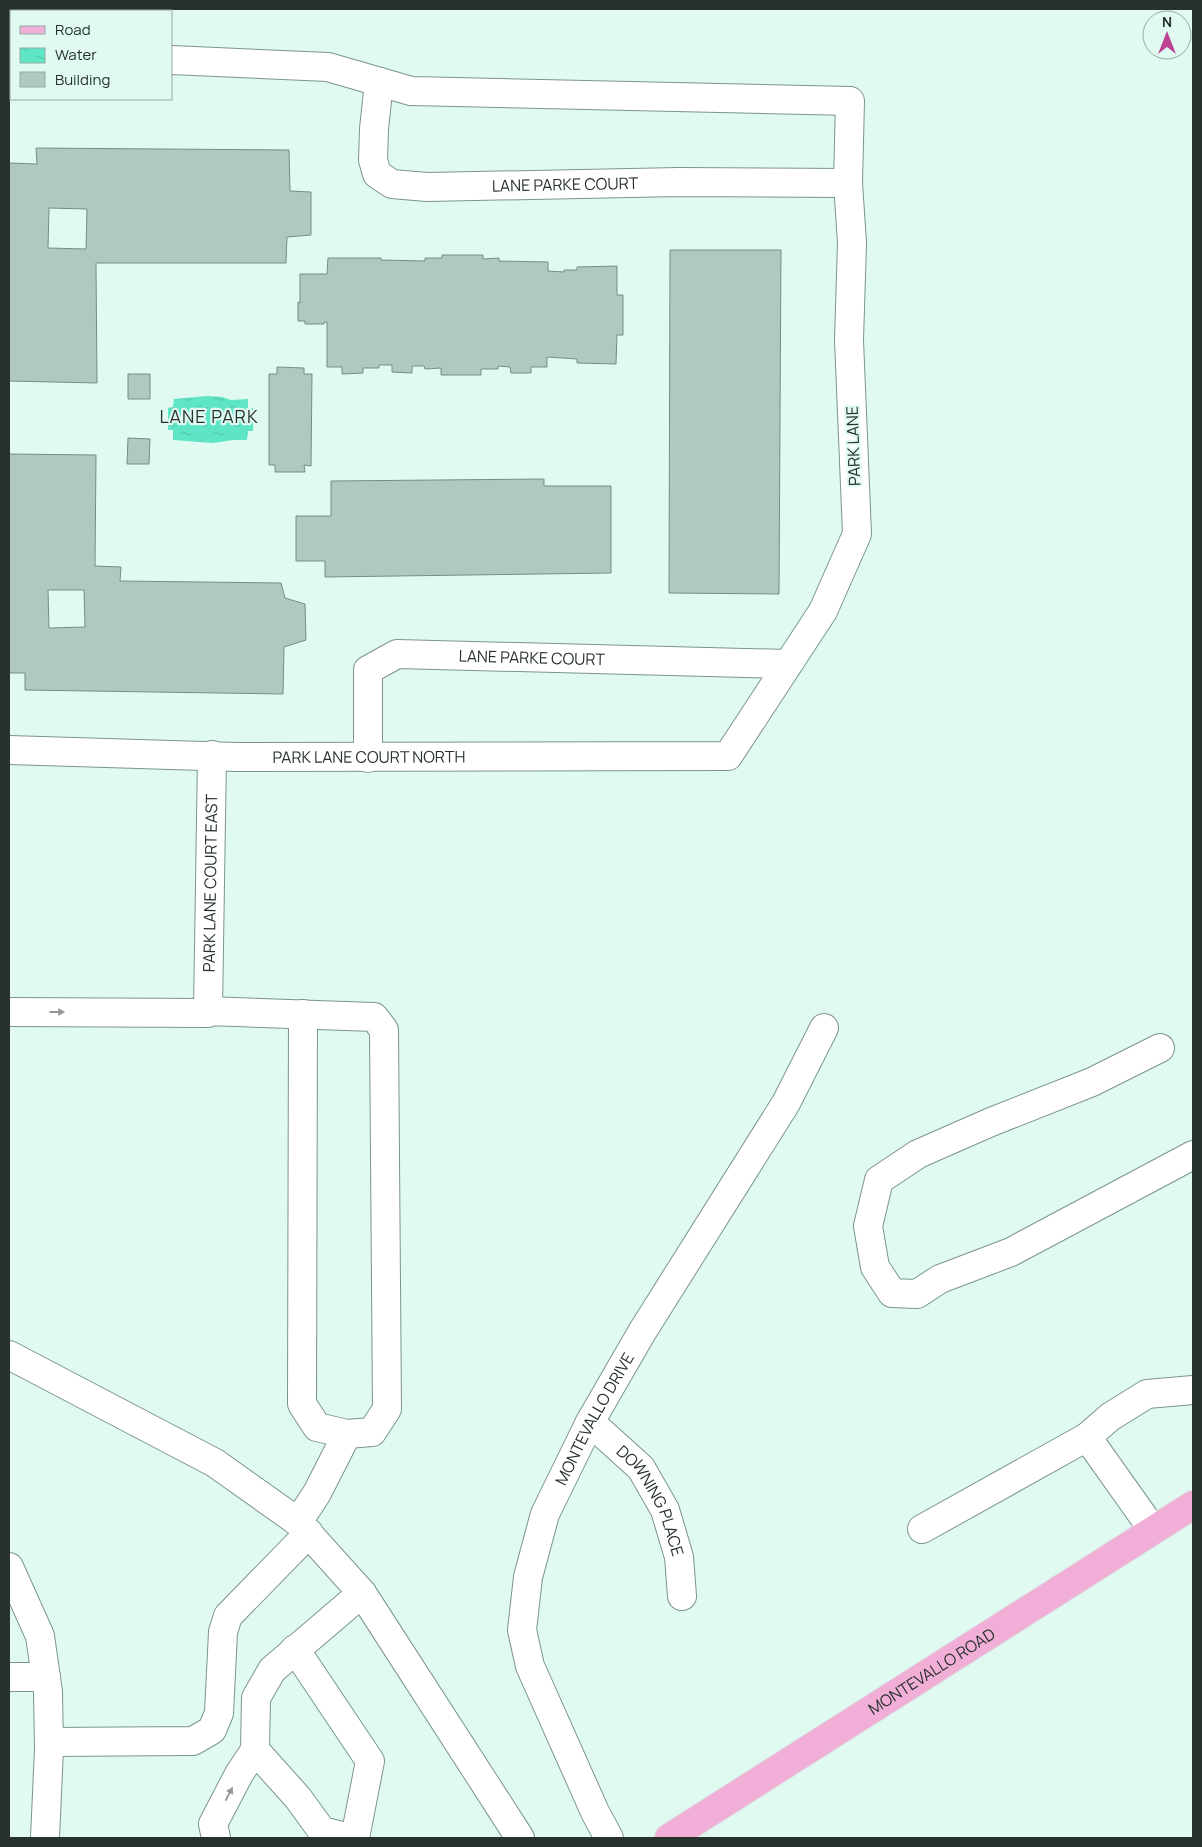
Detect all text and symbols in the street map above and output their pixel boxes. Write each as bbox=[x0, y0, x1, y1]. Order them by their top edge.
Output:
legend bbox=[10, 10, 172, 100]
north arrow bbox=[1142, 10, 1192, 60]
text: N bbox=[1162, 12, 1172, 31]
text: Road bbox=[55, 19, 91, 40]
text: Water bbox=[55, 44, 97, 65]
text: Building bbox=[55, 69, 110, 90]
street label: LANE PARKE COURT bbox=[492, 172, 639, 197]
district label: LANE PARK bbox=[159, 404, 259, 428]
street label: PARK LANE bbox=[841, 406, 865, 486]
street label: LANE PARKE COURT bbox=[458, 645, 606, 670]
street label: PARK LANE COURT NORTH bbox=[272, 746, 465, 768]
street label: PARK LANE COURT EAST bbox=[198, 793, 222, 972]
one-way arrow bbox=[50, 1008, 66, 1016]
street label: MONTEVALLO DRIVE bbox=[550, 1348, 639, 1489]
street label: DOWNING PLACE bbox=[612, 1440, 689, 1559]
street label: MONTEVALLO ROAD bbox=[864, 1623, 999, 1720]
one-way arrow bbox=[225, 1787, 233, 1801]

